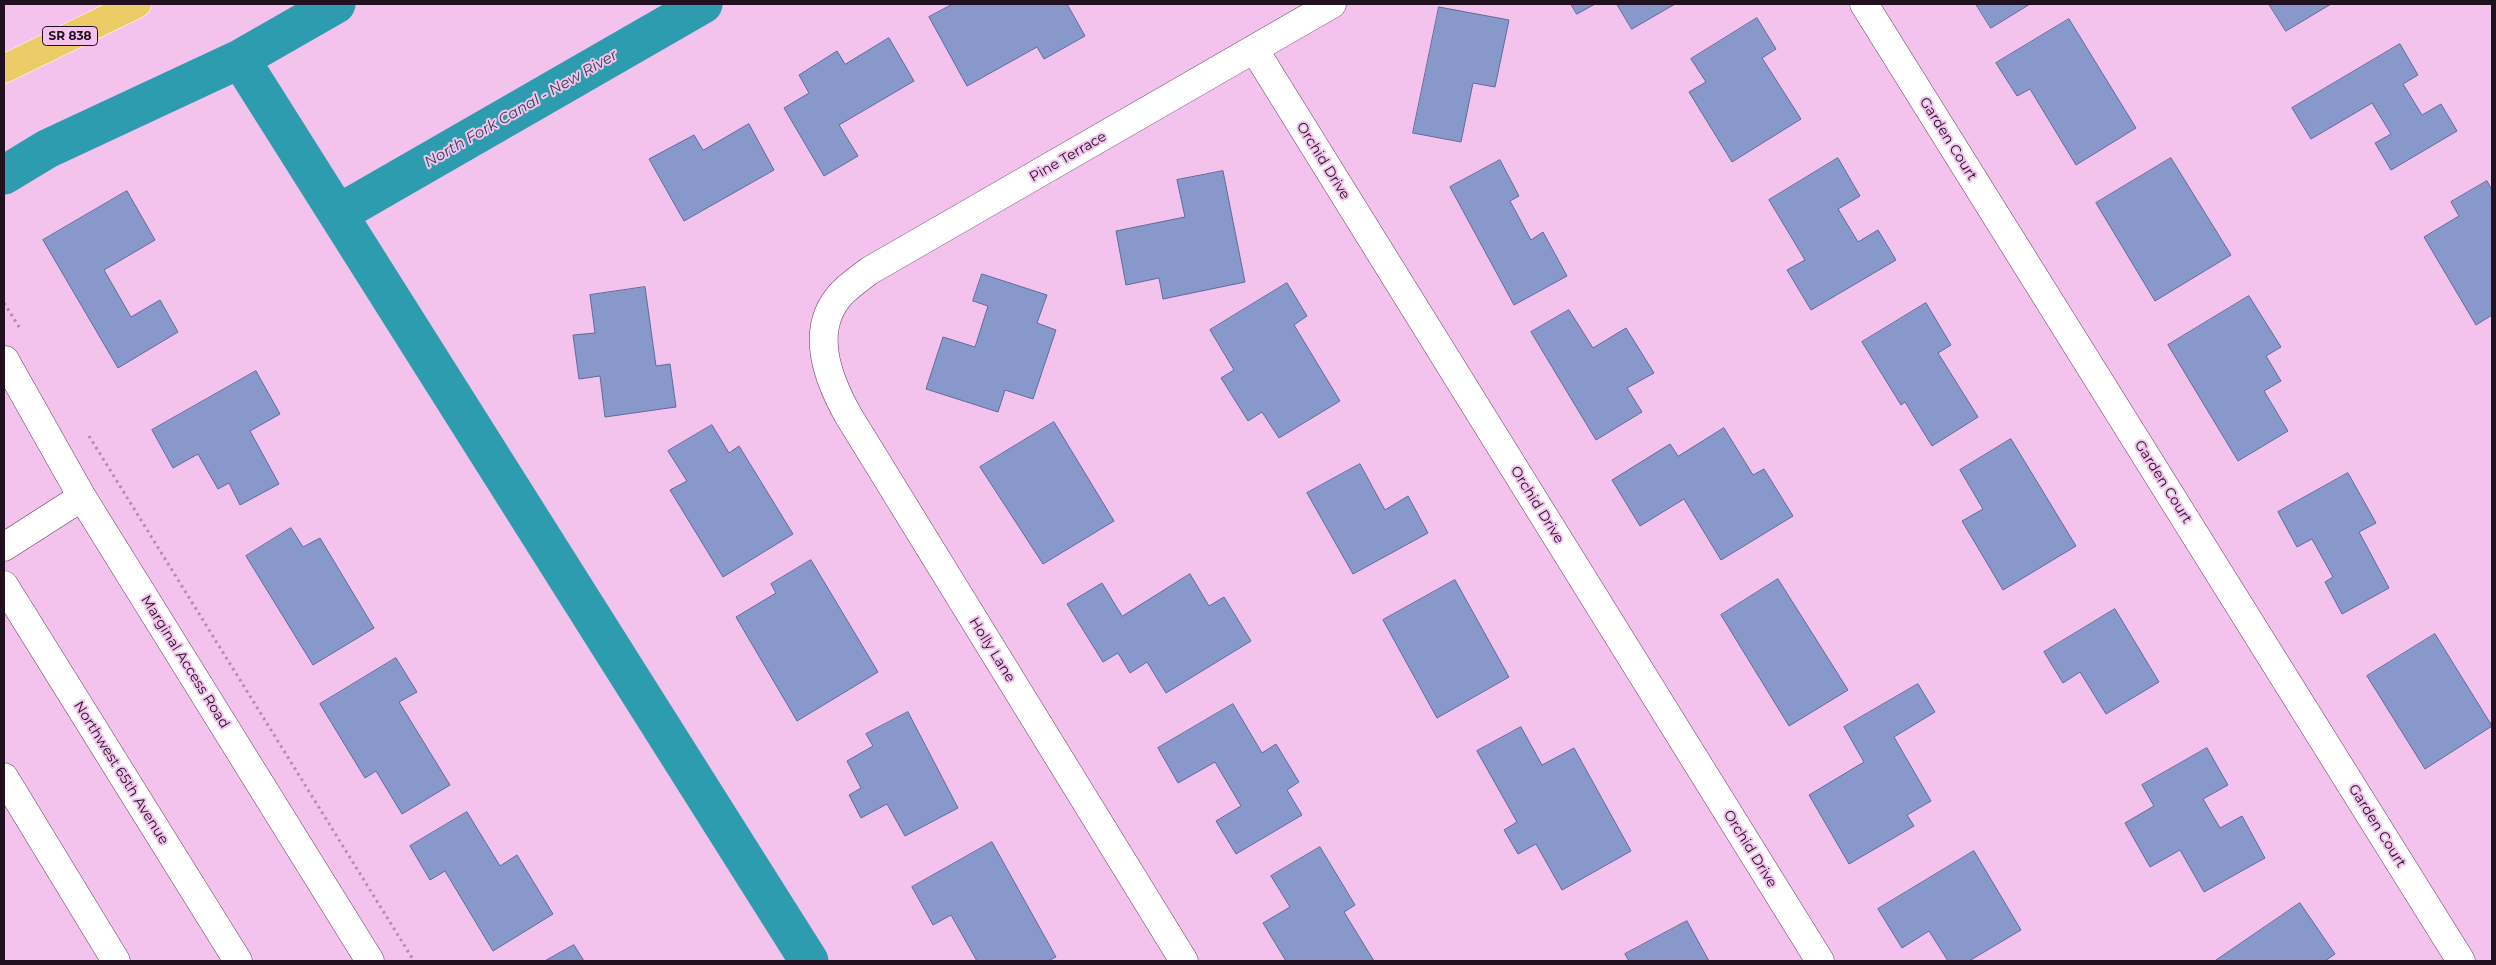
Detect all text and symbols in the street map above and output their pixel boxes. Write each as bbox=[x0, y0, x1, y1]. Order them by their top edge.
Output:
road number: SR 838 bbox=[42, 27, 98, 46]
water label: North Fork Canal - New River bbox=[421, 46, 621, 172]
street label: Garden Court bbox=[1916, 94, 1980, 184]
street label: Orchid Drive bbox=[1293, 119, 1353, 203]
street label: Pine Terrace bbox=[1026, 128, 1110, 186]
street label: Garden Court bbox=[2131, 437, 2195, 527]
street label: Orchid Drive bbox=[1507, 463, 1567, 547]
street label: Marginal Access Road bbox=[137, 592, 233, 732]
street label: Holly Lane bbox=[965, 614, 1019, 686]
street label: Northwest 65th Avenue bbox=[70, 698, 172, 848]
street label: Garden Court bbox=[2345, 781, 2409, 871]
street label: Orchid Drive bbox=[1720, 807, 1780, 891]

